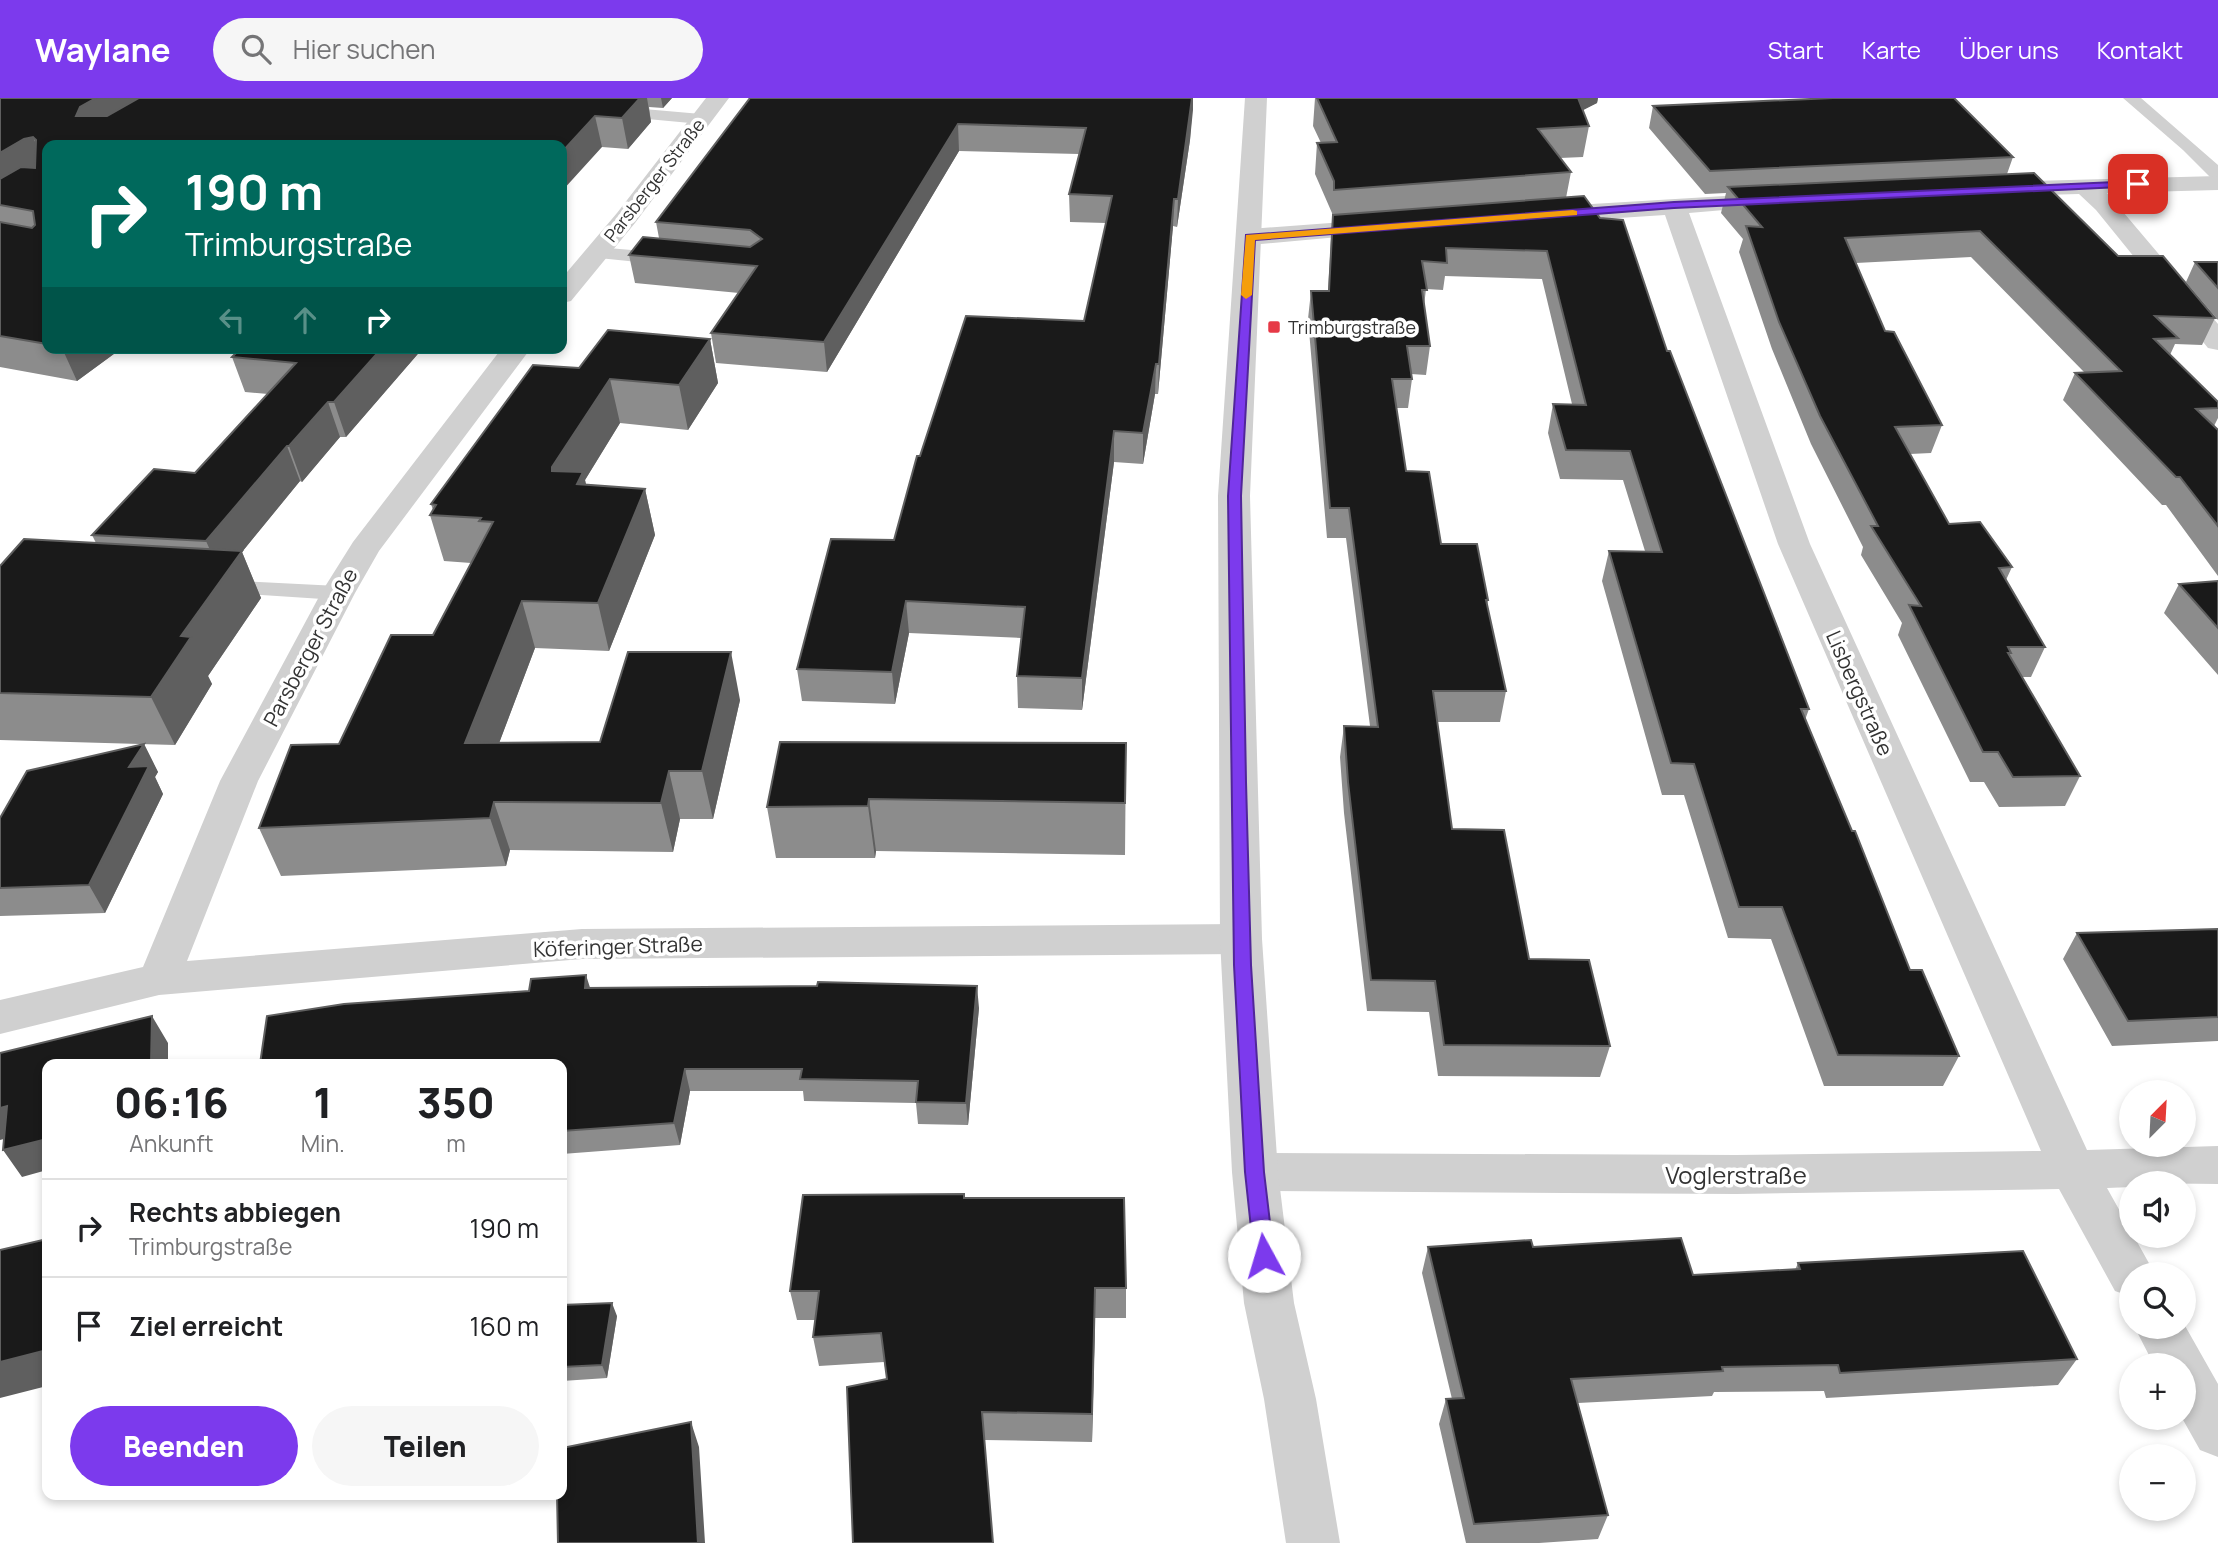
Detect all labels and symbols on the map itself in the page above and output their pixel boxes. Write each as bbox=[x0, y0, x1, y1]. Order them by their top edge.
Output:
street label: Parsberger Straße bbox=[598, 113, 710, 247]
pin bbox=[2108, 154, 2168, 214]
place label: Trimburgstraße bbox=[1288, 315, 1416, 339]
marker: Trimburgstraße bbox=[1266, 319, 1282, 335]
street label: Parsberger Straße bbox=[256, 563, 364, 731]
street label: Lisbergstraße bbox=[1820, 626, 1900, 760]
street label: Köferinger Straße bbox=[533, 929, 703, 963]
north arrow bbox=[2119, 1080, 2196, 1157]
street label: Voglerstraße bbox=[1665, 1158, 1807, 1191]
position arrow bbox=[1227, 1219, 1301, 1293]

